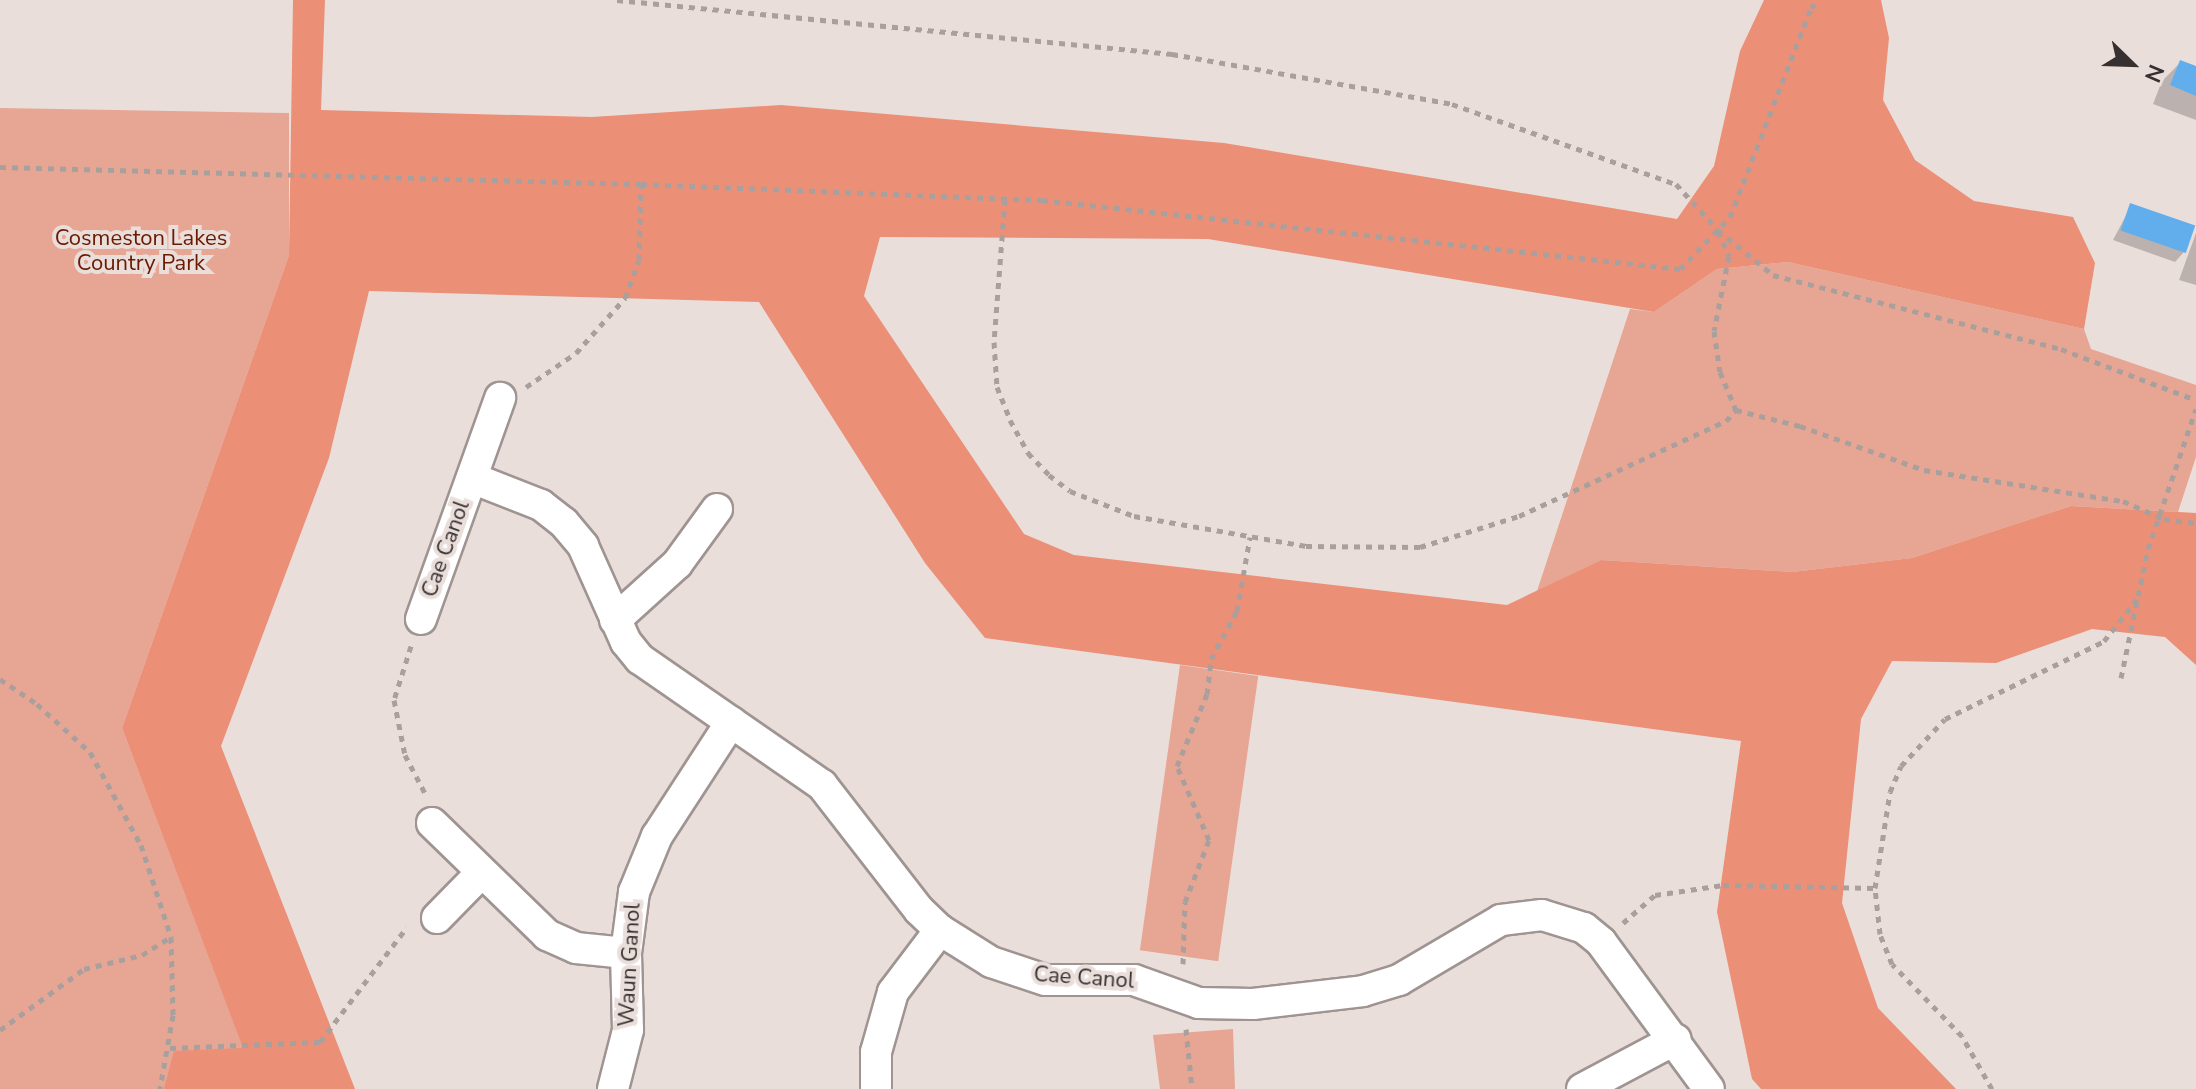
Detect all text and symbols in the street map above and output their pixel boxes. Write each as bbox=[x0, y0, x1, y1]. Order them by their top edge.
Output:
north arrow bbox=[2092, 24, 2172, 104]
text: N bbox=[2137, 60, 2171, 87]
park label: Cosmeston Lakes Country Park bbox=[55, 225, 227, 276]
street label: Cae Canol bbox=[416, 497, 476, 601]
street label: Waun Ganol bbox=[614, 902, 646, 1028]
street label: Cae Canol bbox=[1033, 961, 1135, 995]

